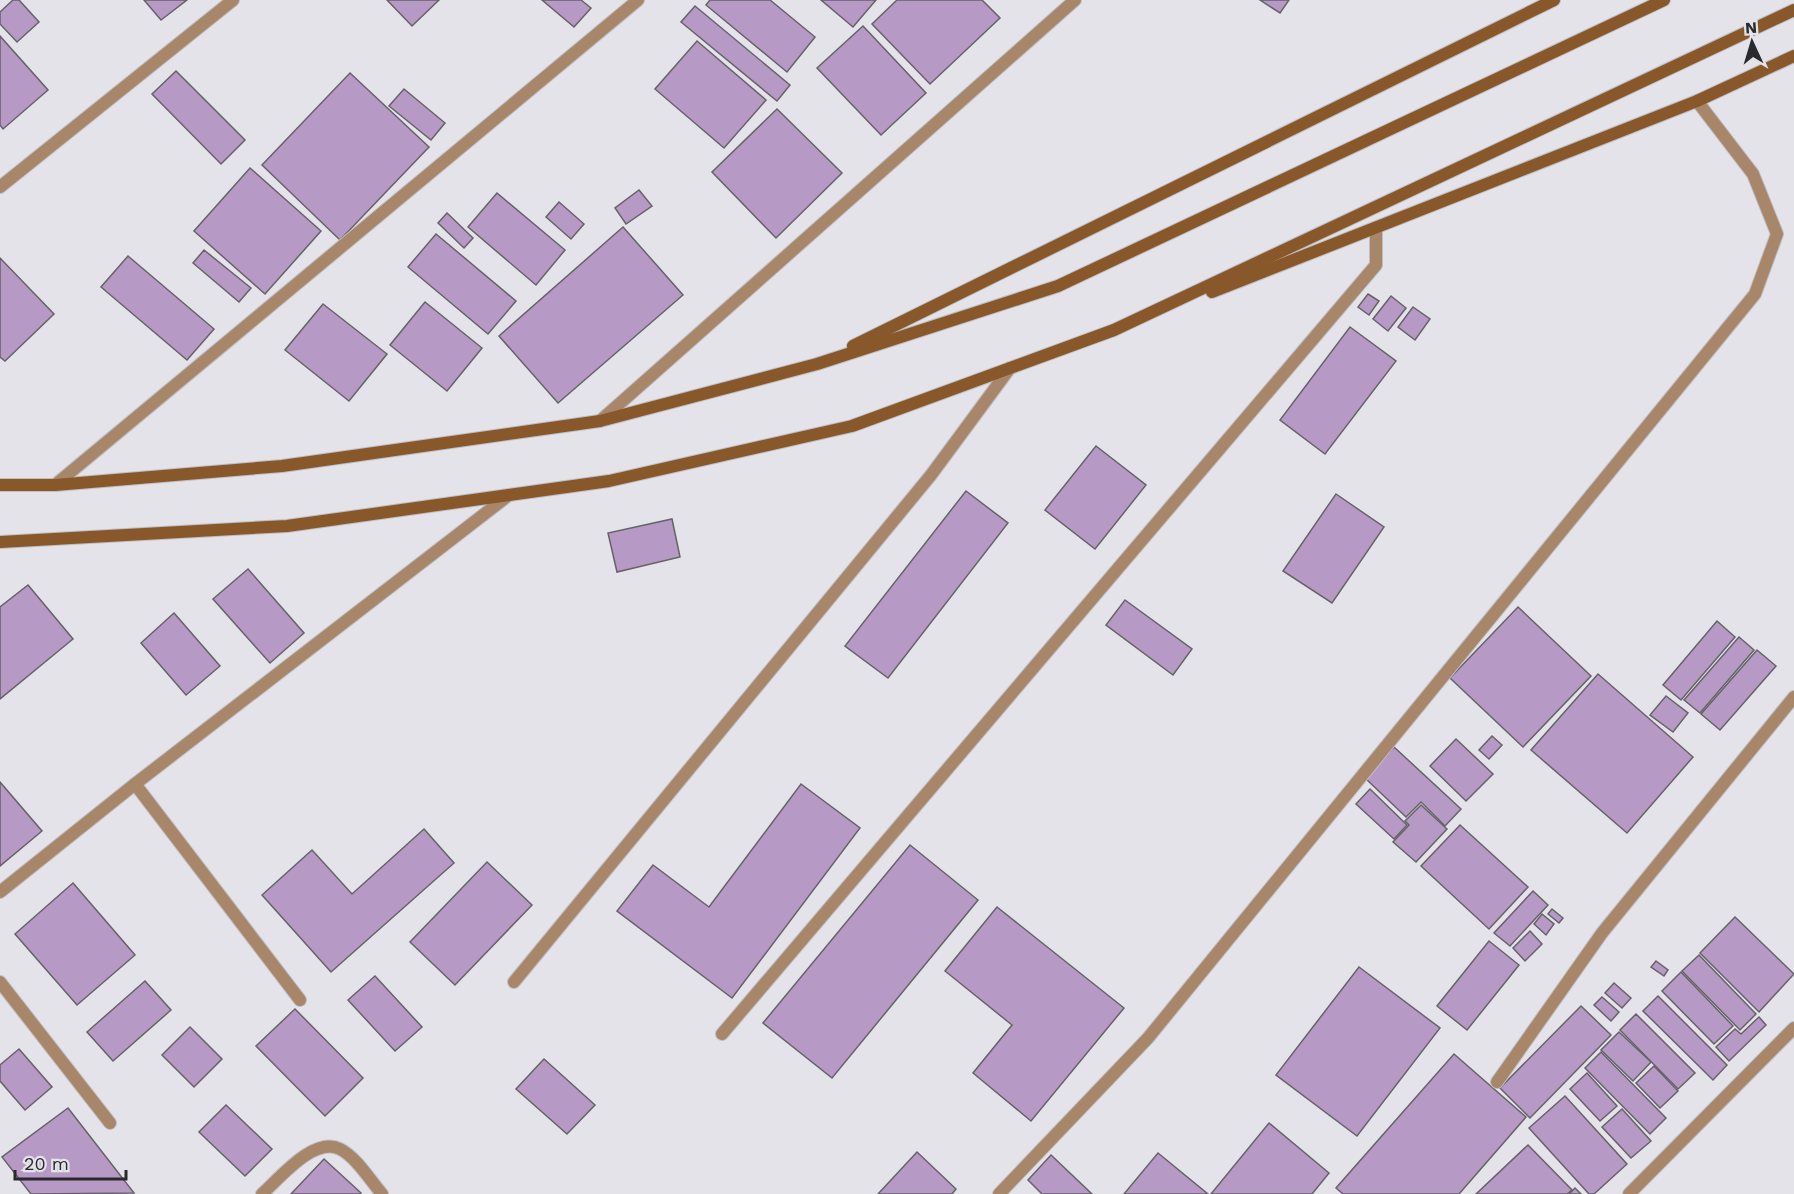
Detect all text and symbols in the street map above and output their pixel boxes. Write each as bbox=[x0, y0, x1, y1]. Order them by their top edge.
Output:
north arrow bbox=[1722, 12, 1782, 72]
text: N bbox=[1744, 18, 1758, 37]
scale bar bbox=[15, 1143, 126, 1181]
text: 20 m bbox=[24, 1153, 69, 1174]

